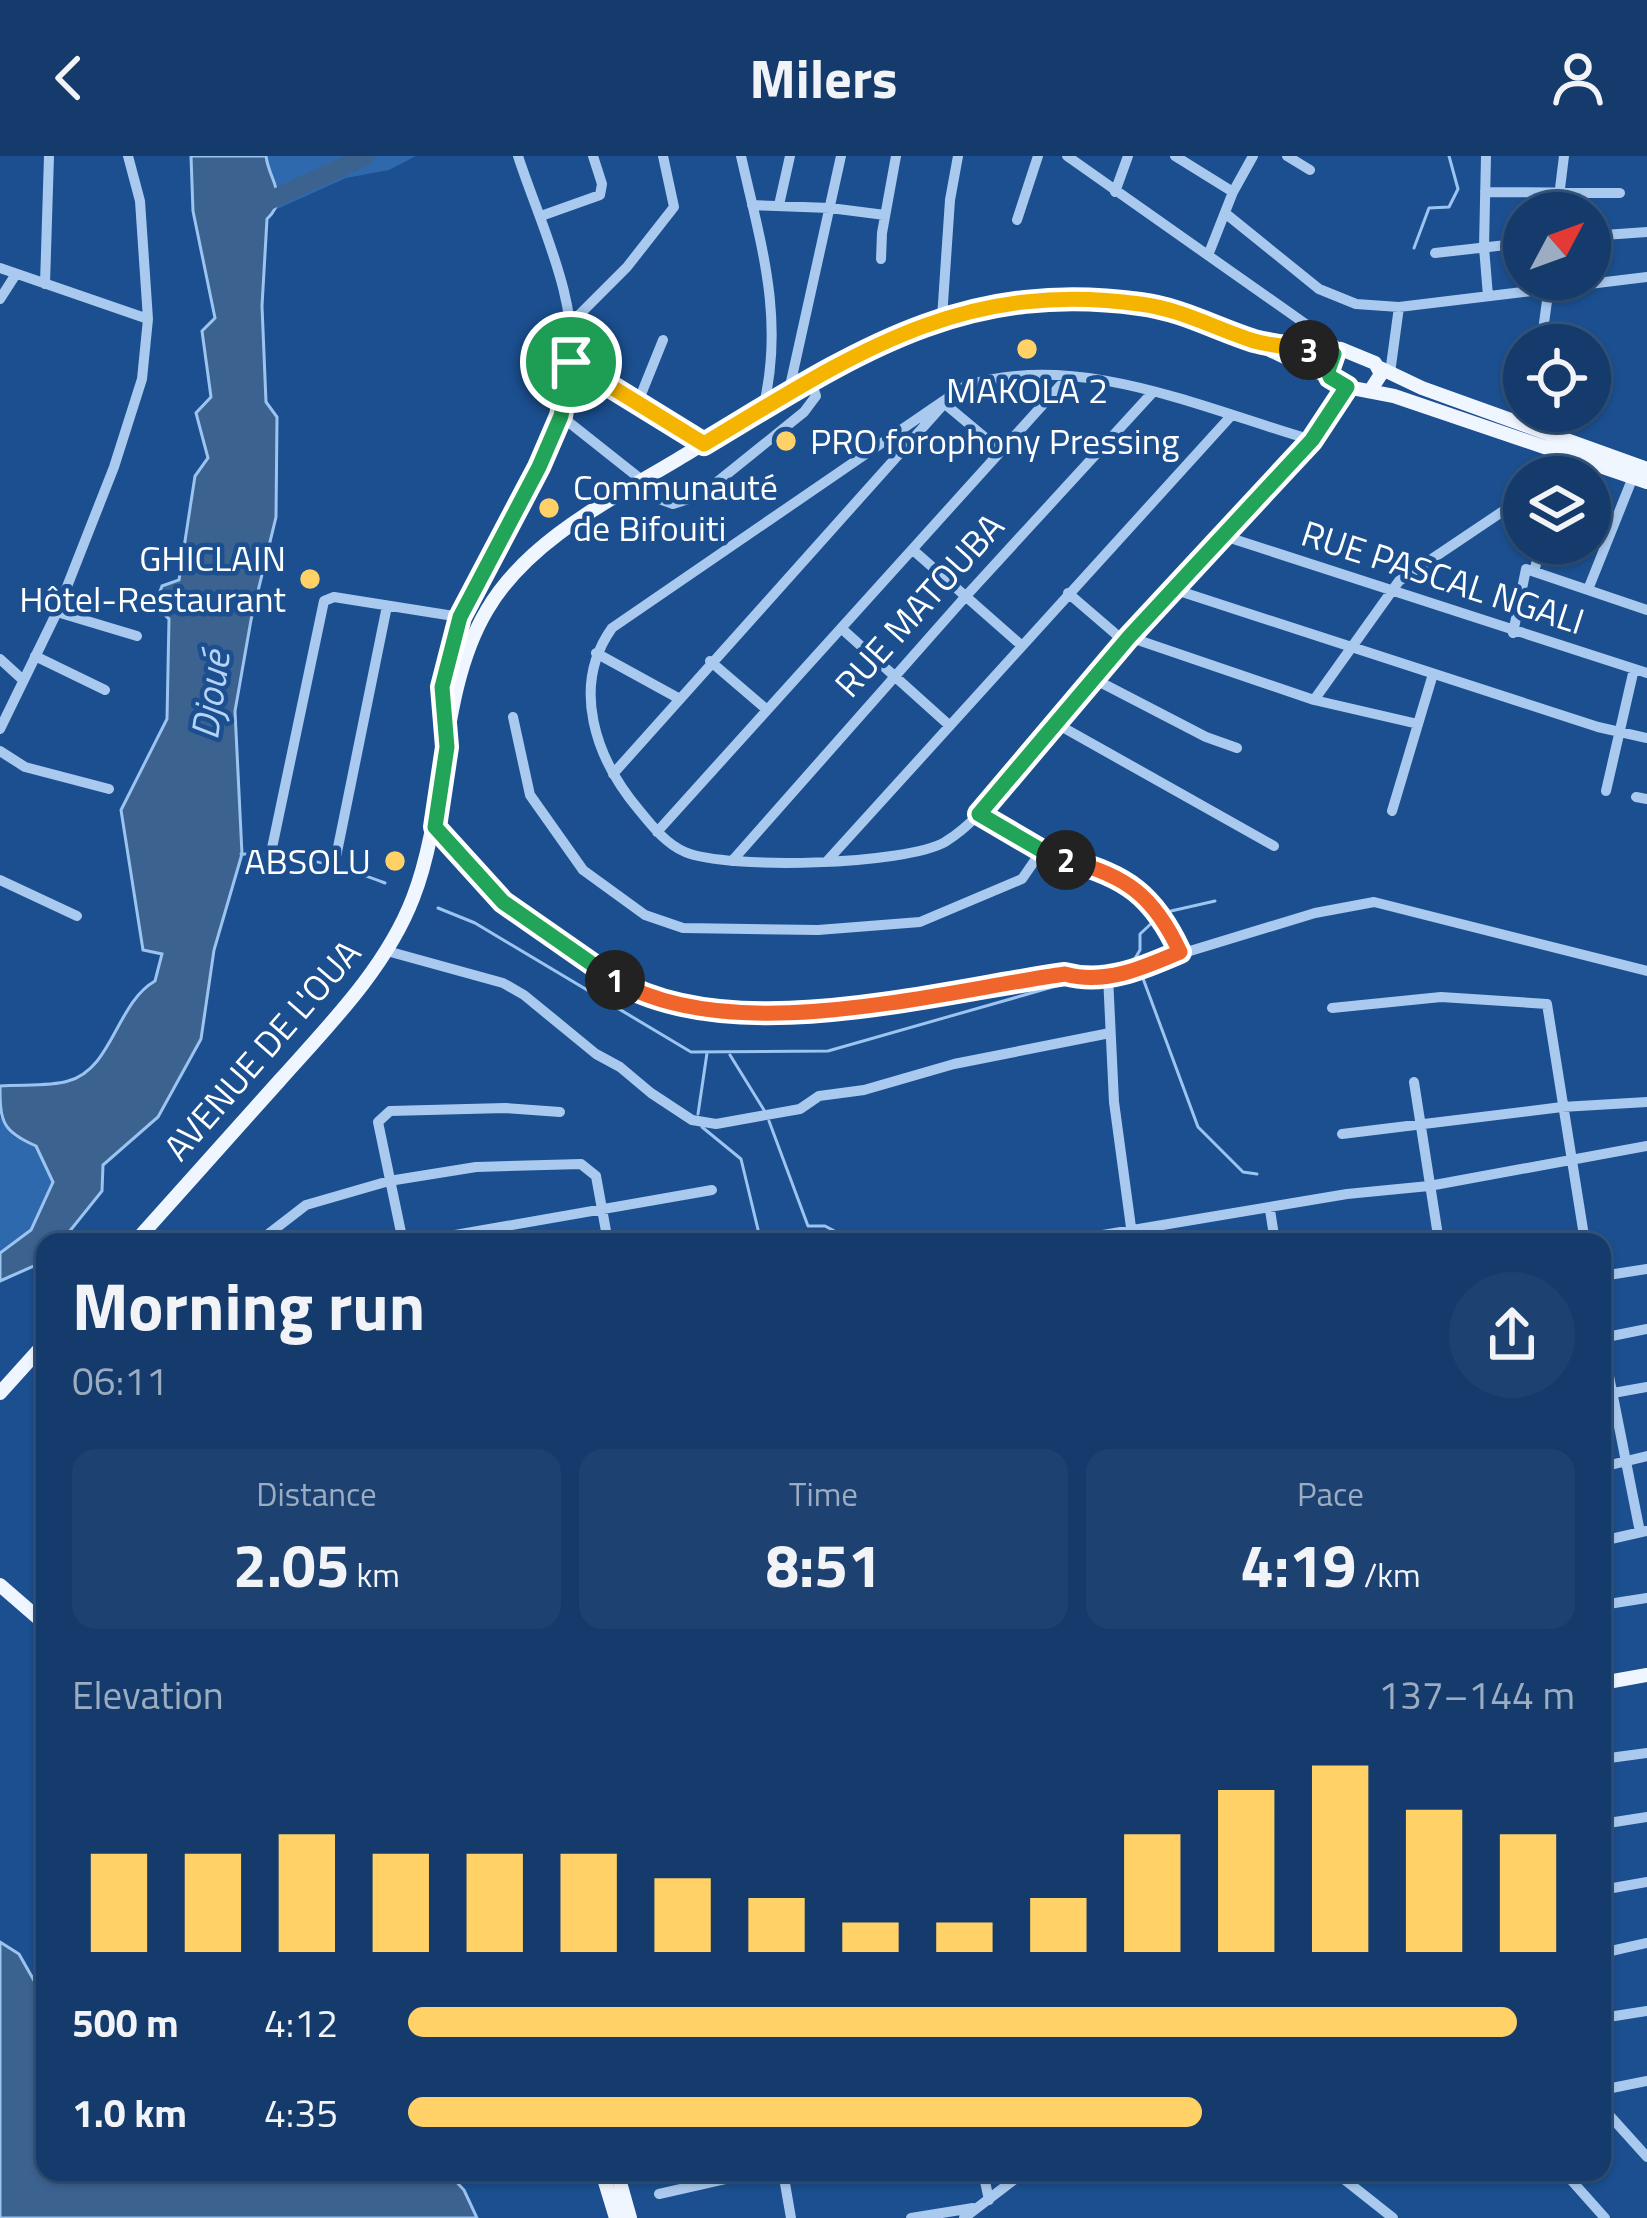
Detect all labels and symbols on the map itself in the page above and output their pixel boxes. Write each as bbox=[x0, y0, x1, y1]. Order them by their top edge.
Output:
north arrow bbox=[1503, 192, 1611, 300]
pin bbox=[520, 311, 622, 413]
pin: 3 bbox=[1279, 320, 1339, 380]
marker: MAKOLA 2 bbox=[1014, 336, 1040, 362]
place label: MAKOLA 2 bbox=[946, 362, 1108, 417]
place label: PRO forophony Pressing bbox=[810, 413, 1179, 468]
marker: PRO forophony Pressing bbox=[773, 428, 799, 454]
place label: Communauté de Bifouiti bbox=[573, 459, 778, 555]
marker: Communauté de Bifouiti bbox=[536, 495, 562, 521]
street label: RUE MATOUBA bbox=[821, 500, 1017, 709]
street label: RUE PASCAL NGALI bbox=[1295, 505, 1592, 648]
place label: GHICLAIN Hôtel-Restaurant bbox=[19, 530, 286, 626]
marker: GHICLAIN Hôtel-Restaurant bbox=[297, 566, 323, 592]
water label: Djoué bbox=[174, 644, 245, 743]
pin: 2 bbox=[1036, 830, 1096, 890]
place label: ABSOLU bbox=[244, 833, 371, 888]
marker: ABSOLU bbox=[382, 848, 408, 874]
street label: AVENUE DE L'OUA bbox=[150, 927, 373, 1172]
pin: 1 bbox=[585, 950, 645, 1010]

